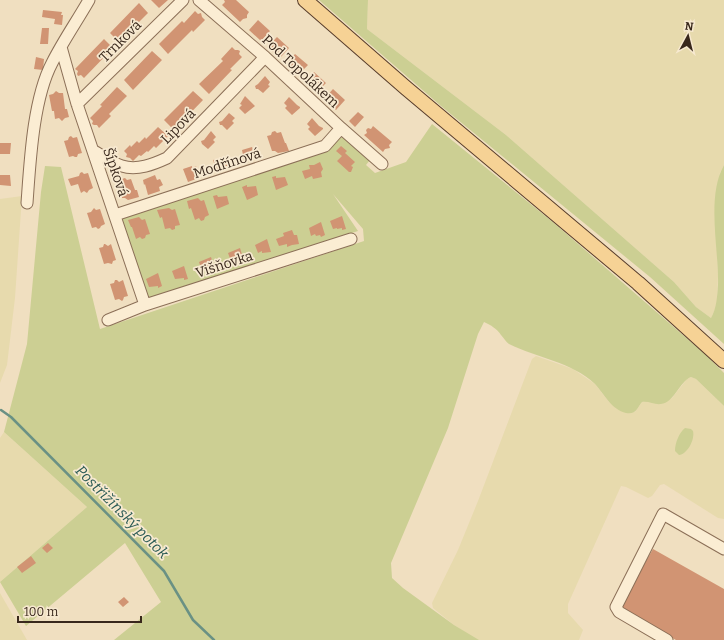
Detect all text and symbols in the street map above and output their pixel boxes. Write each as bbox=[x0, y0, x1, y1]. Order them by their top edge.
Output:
street label: Trnková bbox=[96, 16, 145, 66]
north arrow bbox=[668, 16, 708, 56]
text: N bbox=[684, 20, 695, 34]
street label: Pod Topolákem bbox=[259, 31, 343, 112]
street label: Lipová bbox=[157, 105, 199, 148]
street label: Modřínová bbox=[191, 144, 263, 182]
street label: Šípková bbox=[99, 145, 133, 199]
street label: Višňovka bbox=[193, 247, 255, 282]
water label: Postřižínský potok bbox=[72, 462, 173, 563]
scale bar bbox=[18, 598, 141, 624]
text: 100 m bbox=[24, 605, 59, 619]

